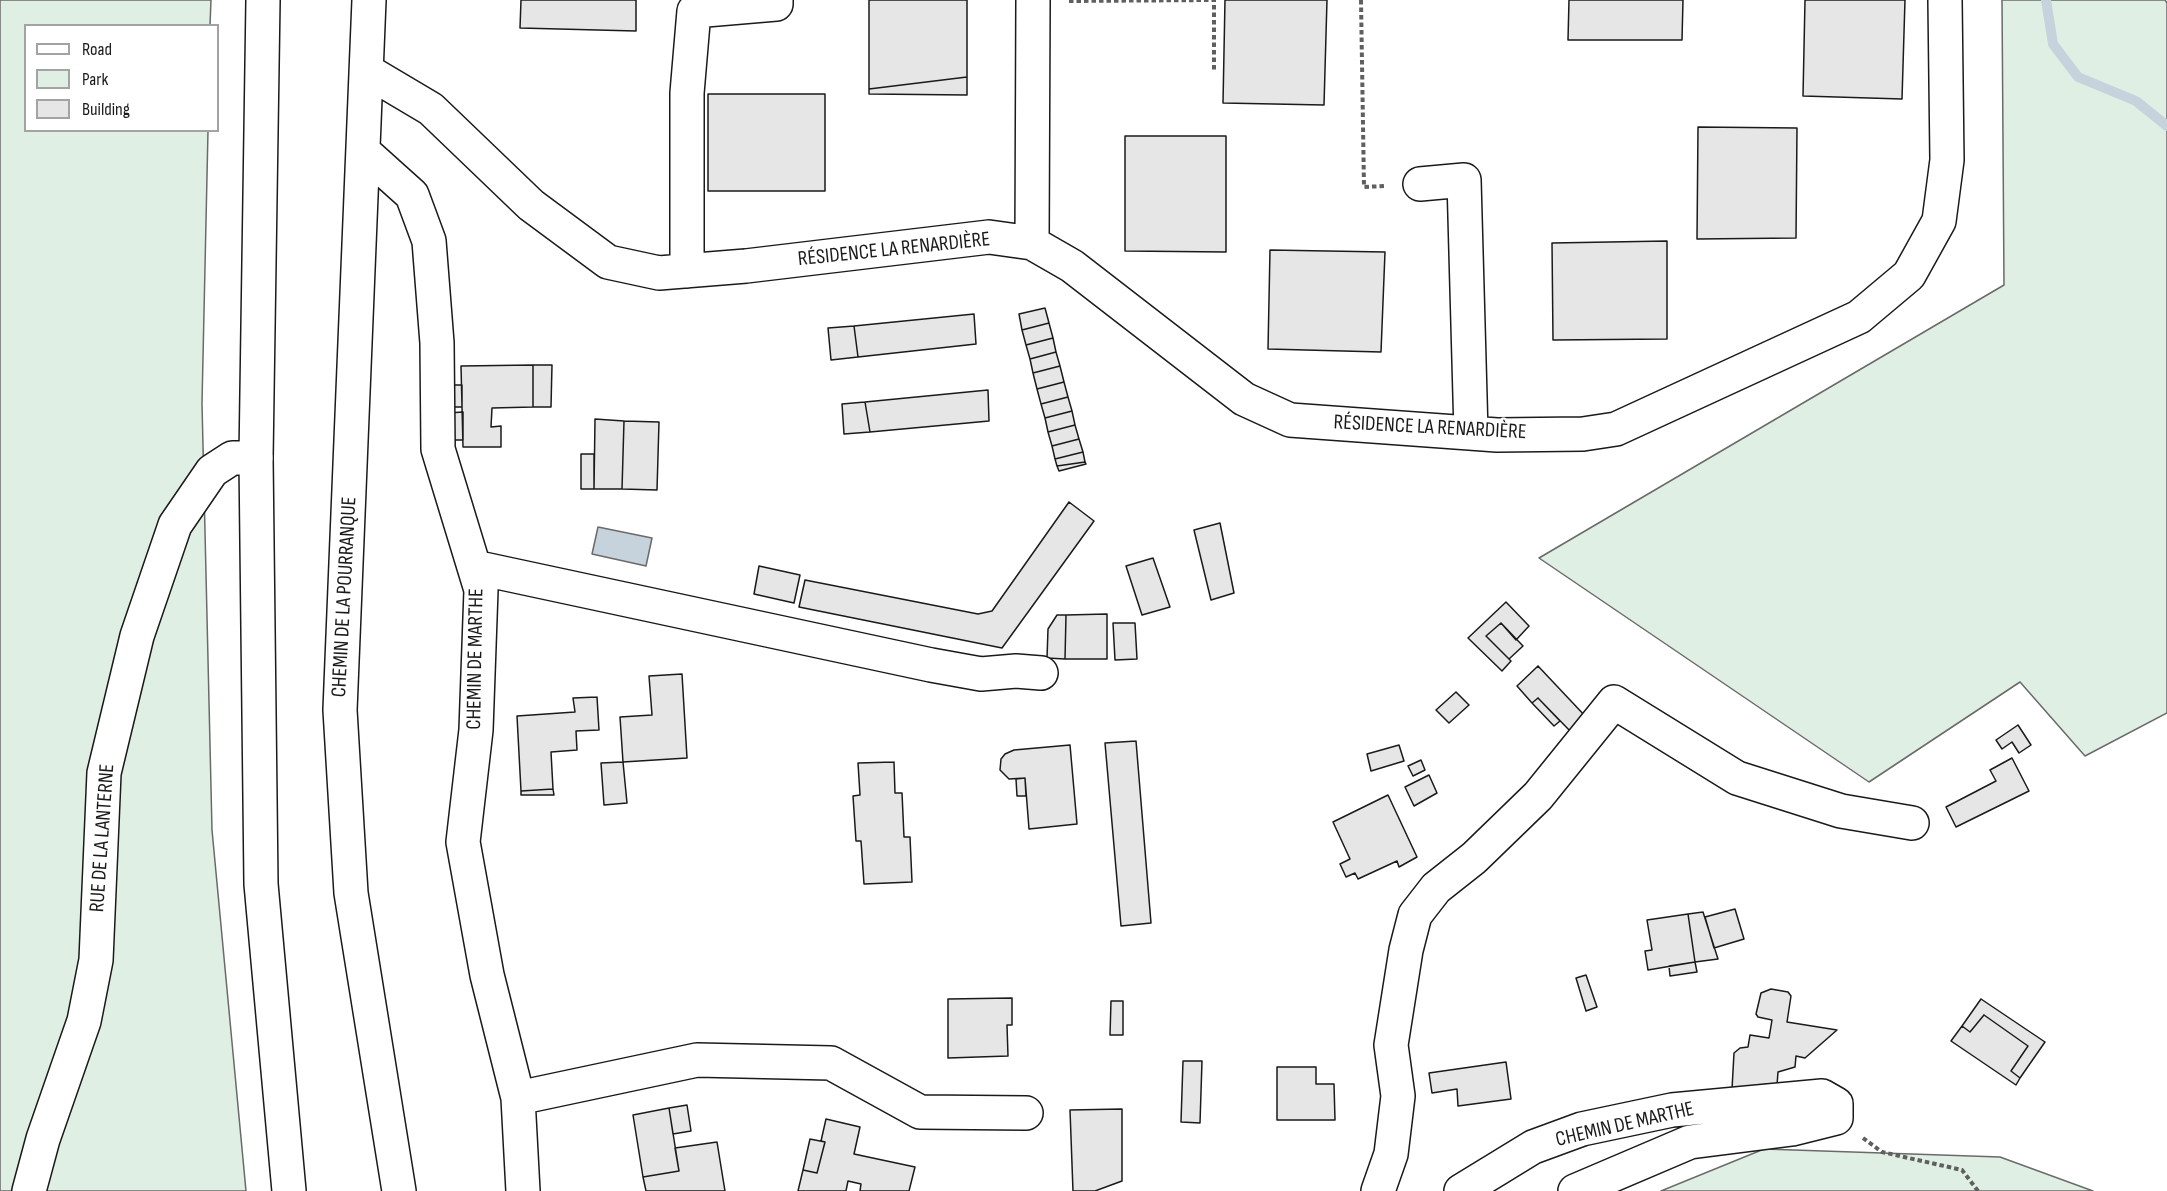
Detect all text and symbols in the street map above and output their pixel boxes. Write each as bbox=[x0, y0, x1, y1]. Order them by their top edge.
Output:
legend bbox=[24, 24, 219, 132]
text: Road bbox=[82, 39, 112, 60]
text: Park bbox=[82, 69, 108, 90]
text: Building bbox=[82, 99, 130, 120]
street label: RÉSIDENCE LA RENARDIÈRE bbox=[797, 227, 991, 273]
street label: RÉSIDENCE LA RENARDIÈRE bbox=[1333, 410, 1527, 446]
street label: CHEMIN DE LA POURRANQUE bbox=[327, 496, 363, 698]
street label: CHEMIN DE MARTHE bbox=[462, 588, 490, 730]
street label: RUE DE LA LANTERNE bbox=[85, 763, 121, 913]
street label: CHEMIN DE MARTHE bbox=[1553, 1097, 1697, 1153]

